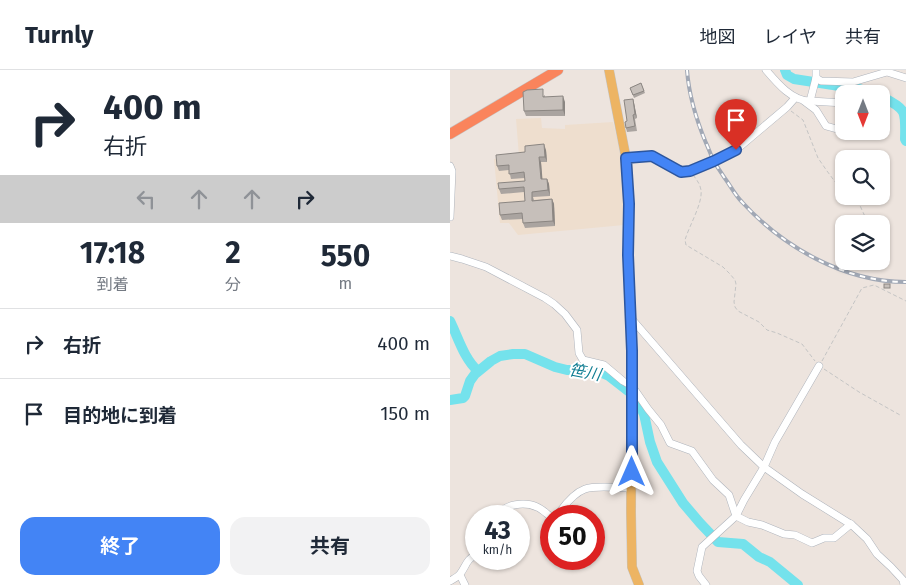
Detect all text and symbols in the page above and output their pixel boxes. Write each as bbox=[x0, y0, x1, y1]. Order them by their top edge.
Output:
text: Turnly bbox=[25, 21, 94, 49]
text: 地図 bbox=[700, 26, 736, 48]
text: レイヤ bbox=[764, 26, 817, 48]
text: 共有 bbox=[845, 26, 881, 48]
north arrow bbox=[835, 85, 890, 140]
map controls bbox=[835, 85, 890, 270]
text: 400 m bbox=[103, 86, 202, 128]
icon: right bbox=[20, 90, 85, 155]
pin bbox=[715, 99, 757, 150]
icon: arrive bbox=[722, 106, 750, 134]
text: 右折 bbox=[103, 133, 147, 160]
button: search bbox=[835, 150, 890, 205]
icon: left bbox=[132, 185, 160, 213]
icon: ahead bbox=[185, 185, 213, 213]
icon: ahead bbox=[238, 185, 266, 213]
icon: right bbox=[291, 185, 319, 213]
button: layers bbox=[835, 215, 890, 270]
text: 17:18 bbox=[80, 235, 145, 271]
text: 2 bbox=[225, 235, 241, 271]
text: 550 bbox=[321, 238, 370, 274]
text: m bbox=[339, 274, 352, 293]
text: 到着 bbox=[96, 275, 128, 294]
text: 分 bbox=[225, 275, 241, 294]
icon: right bbox=[20, 330, 48, 358]
text: 400 m bbox=[377, 332, 430, 355]
text: 右折 bbox=[63, 334, 101, 357]
water label: 笹川 bbox=[568, 360, 604, 384]
icon: arrive bbox=[20, 400, 48, 428]
text: 150 m bbox=[380, 402, 430, 425]
text: 目的地に到着 bbox=[63, 404, 177, 427]
position arrow bbox=[605, 445, 657, 497]
speed limit sign: 50 bbox=[540, 505, 605, 570]
text: 43 bbox=[484, 516, 511, 546]
button: 終了 bbox=[20, 517, 220, 575]
button: 共有 bbox=[230, 517, 430, 575]
text: km/h bbox=[483, 543, 512, 557]

